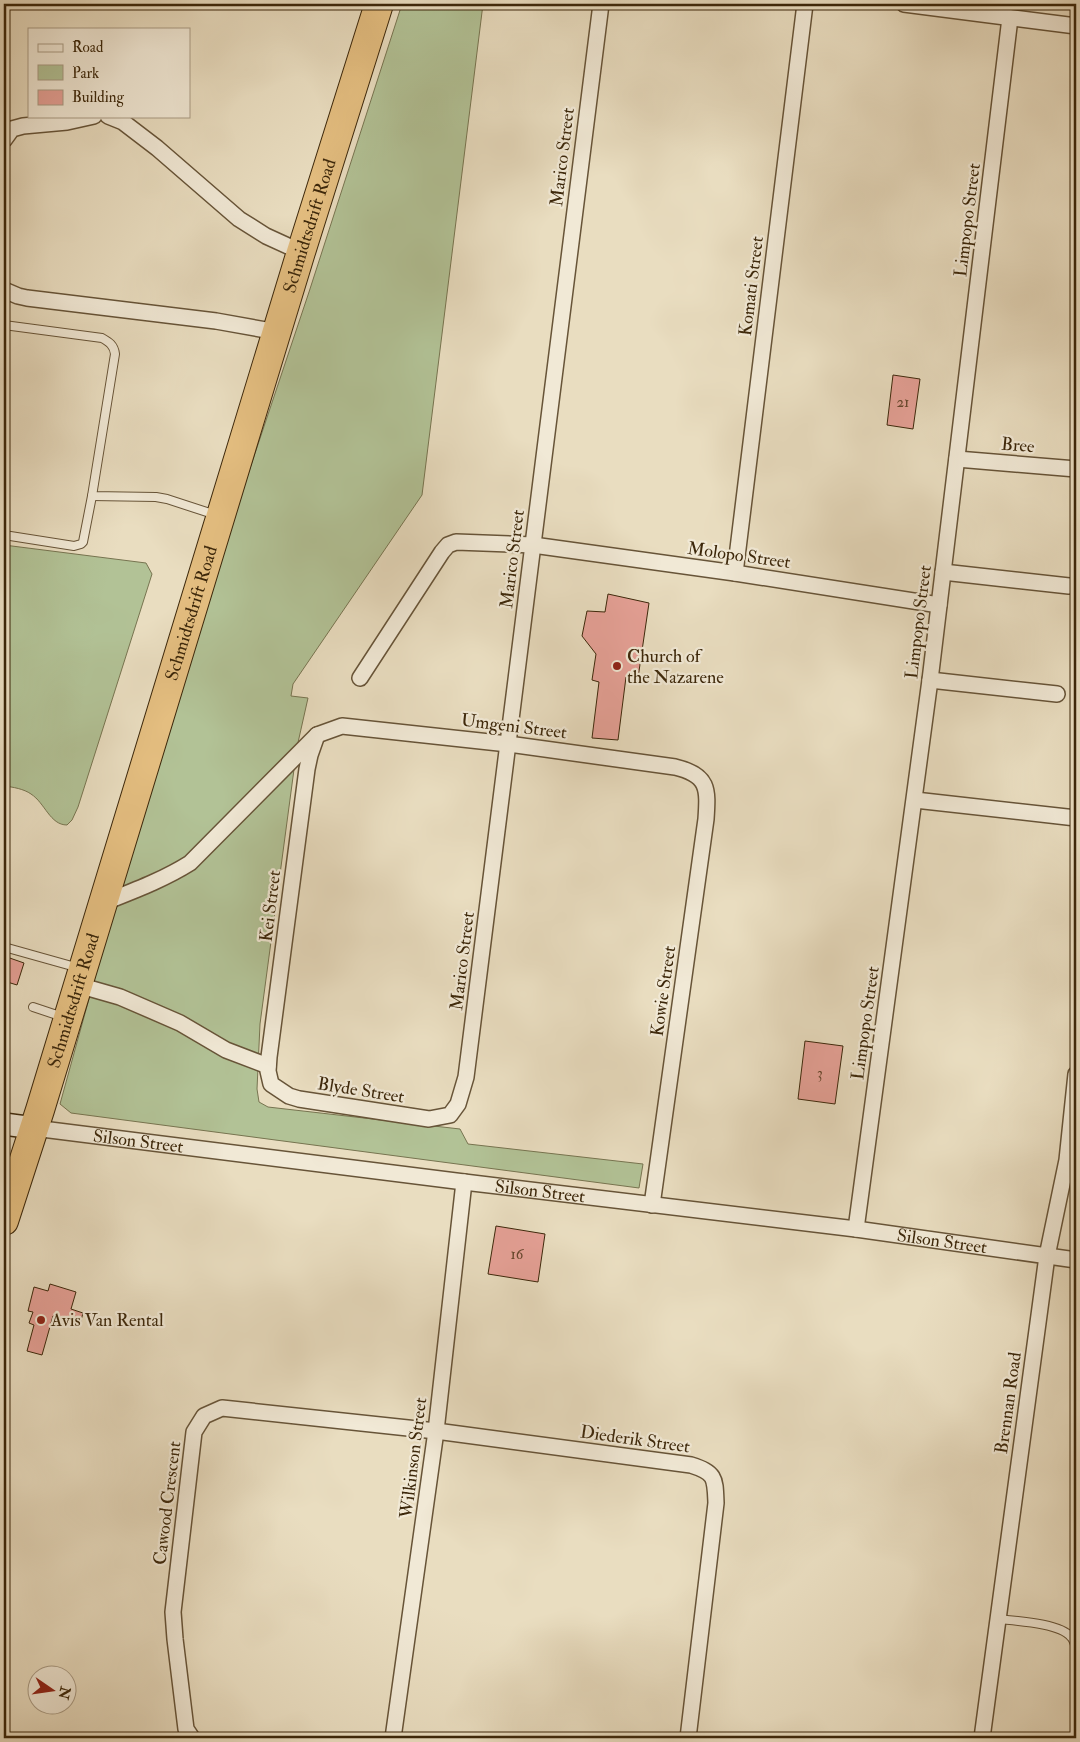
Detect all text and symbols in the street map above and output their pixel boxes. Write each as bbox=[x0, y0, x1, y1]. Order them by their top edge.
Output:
legend bbox=[28, 28, 190, 118]
text: Road bbox=[72, 38, 104, 57]
text: Park bbox=[72, 64, 99, 83]
text: Building bbox=[72, 88, 124, 107]
street label: Marico Street bbox=[545, 106, 580, 208]
street label: Schmidtsdrift Road bbox=[278, 156, 342, 296]
street label: Limpopo Street bbox=[949, 162, 986, 278]
street label: Komati Street bbox=[734, 235, 769, 337]
house number: 21 bbox=[897, 393, 909, 412]
street label: Bree bbox=[1000, 433, 1036, 458]
street label: Marico Street bbox=[495, 508, 530, 610]
street label: Molopo Street bbox=[686, 537, 792, 574]
street label: Schmidtsdrift Road bbox=[160, 543, 223, 684]
street label: Limpopo Street bbox=[900, 564, 937, 680]
place label: Church of the Nazarene bbox=[627, 645, 724, 689]
marker: Church of the Nazarene bbox=[611, 660, 623, 672]
street label: Umgeni Street bbox=[460, 709, 568, 744]
street label: Kei Street bbox=[255, 869, 286, 943]
street label: Marico Street bbox=[445, 910, 480, 1012]
street label: Schmidtsdrift Road bbox=[42, 930, 105, 1071]
street label: Kowie Street bbox=[646, 944, 681, 1038]
street label: Limpopo Street bbox=[846, 965, 885, 1081]
house number: 3 bbox=[817, 1064, 823, 1083]
street label: Blyde Street bbox=[316, 1072, 406, 1109]
street label: Silson Street bbox=[92, 1125, 185, 1159]
street label: Silson Street bbox=[494, 1175, 587, 1208]
street label: Silson Street bbox=[895, 1224, 989, 1259]
house number: 16 bbox=[511, 1245, 525, 1264]
place label: Avis Van Rental bbox=[50, 1309, 164, 1332]
marker: Avis Van Rental bbox=[35, 1314, 47, 1326]
street label: Brennan Road bbox=[990, 1351, 1027, 1455]
street label: Wilkinson Street bbox=[395, 1396, 432, 1521]
street label: Diederik Street bbox=[579, 1420, 691, 1459]
street label: Cawood Crescent bbox=[148, 1440, 187, 1566]
north arrow bbox=[28, 1664, 78, 1714]
text: N bbox=[54, 1684, 74, 1701]

